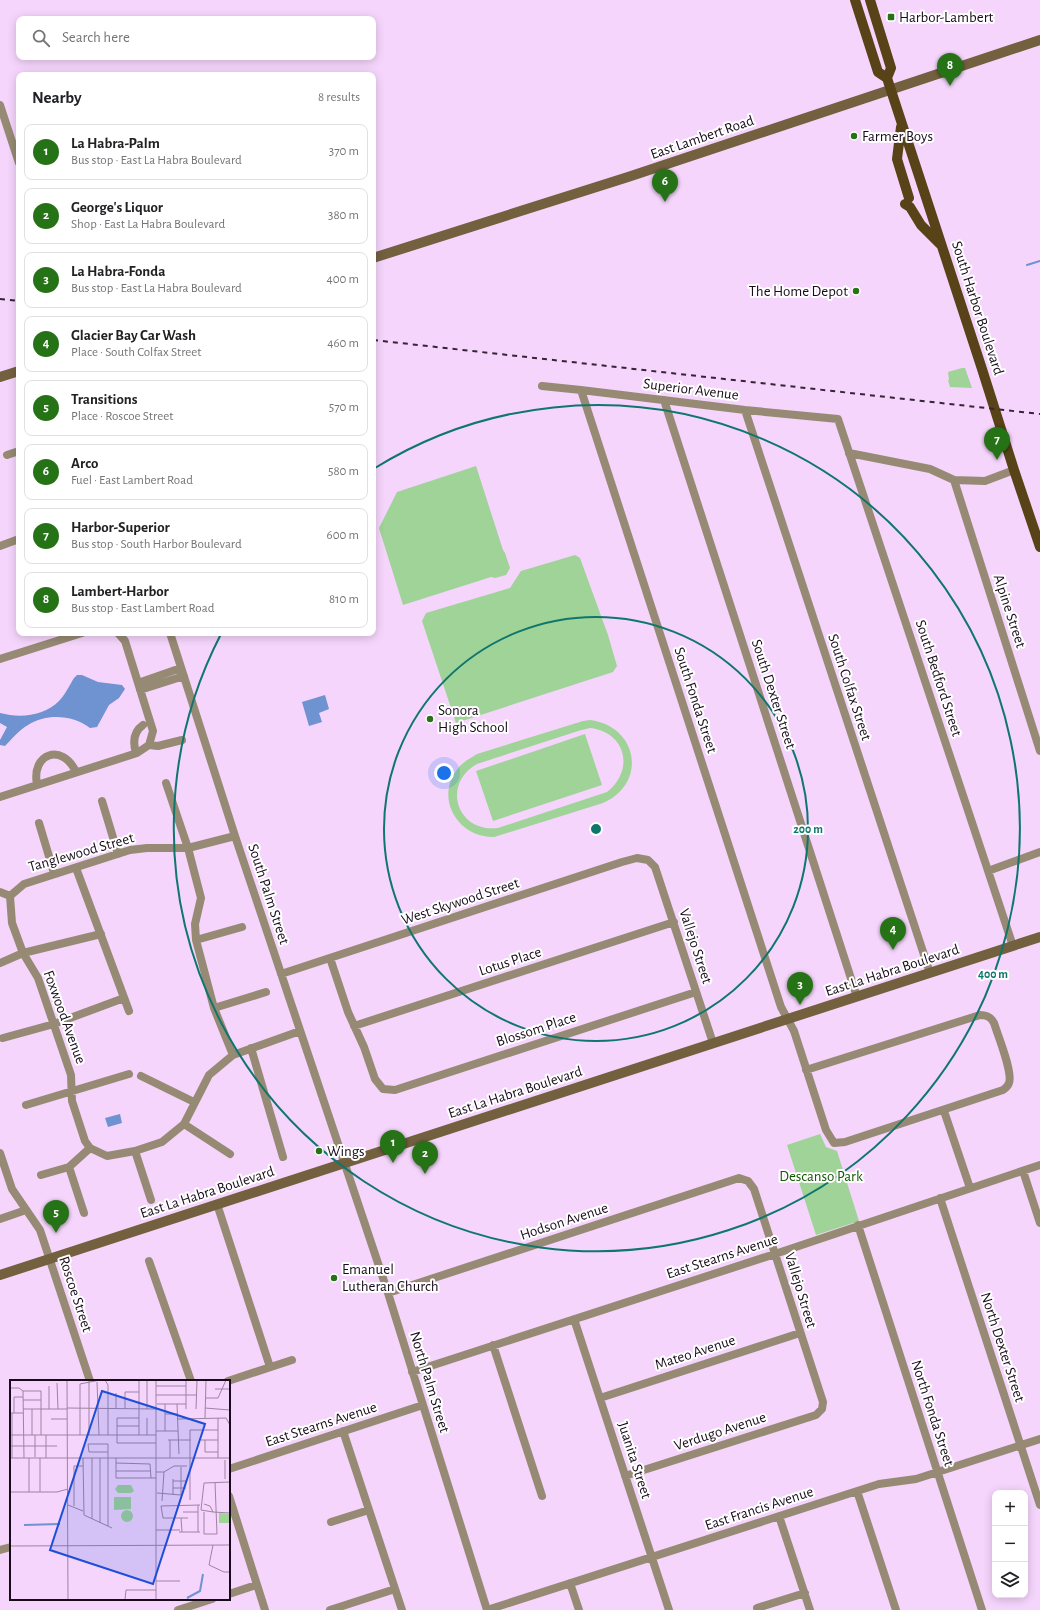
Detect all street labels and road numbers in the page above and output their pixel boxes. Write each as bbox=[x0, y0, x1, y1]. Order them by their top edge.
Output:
street label: East Lambert Road bbox=[649, 113, 756, 162]
street label: South Harbor Boulevard bbox=[949, 239, 1006, 377]
street label: Superior Avenue bbox=[642, 376, 740, 403]
street label: Alpine Street bbox=[991, 573, 1028, 650]
street label: South Bedford Street bbox=[913, 618, 964, 738]
street label: South Colfax Street bbox=[825, 632, 874, 742]
street label: South Dexter Street bbox=[749, 638, 798, 751]
street label: South Fonda Street bbox=[671, 645, 720, 755]
street label: Tanglewood Street bbox=[27, 830, 136, 875]
street label: South Palm Street bbox=[245, 842, 292, 946]
street label: West Skywood Street bbox=[399, 875, 521, 928]
street label: Vallejo Street bbox=[676, 907, 715, 986]
street label: East La Habra Boulevard bbox=[823, 942, 961, 999]
street label: Lotus Place bbox=[477, 944, 543, 979]
street label: Foxwood Avenue bbox=[41, 968, 88, 1066]
street label: Blossom Place bbox=[494, 1009, 578, 1049]
street label: East La Habra Boulevard bbox=[446, 1064, 584, 1121]
street label: East La Habra Boulevard bbox=[138, 1164, 276, 1221]
street label: Hodson Avenue bbox=[518, 1200, 610, 1243]
street label: East Stearns Avenue bbox=[665, 1231, 780, 1282]
street label: Vallejo Street bbox=[782, 1251, 819, 1330]
street label: Roscoe Street bbox=[56, 1254, 95, 1334]
street label: North Dexter Street bbox=[978, 1290, 1027, 1404]
street label: North Palm Street bbox=[407, 1330, 452, 1435]
street label: Mateo Avenue bbox=[653, 1332, 737, 1373]
street label: North Fonda Street bbox=[908, 1358, 957, 1468]
street label: East Stearns Avenue bbox=[264, 1399, 379, 1450]
street label: Verdugo Avenue bbox=[672, 1410, 768, 1453]
street label: Juanita Street bbox=[615, 1420, 654, 1501]
street label: East Francis Avenue bbox=[703, 1484, 815, 1533]

